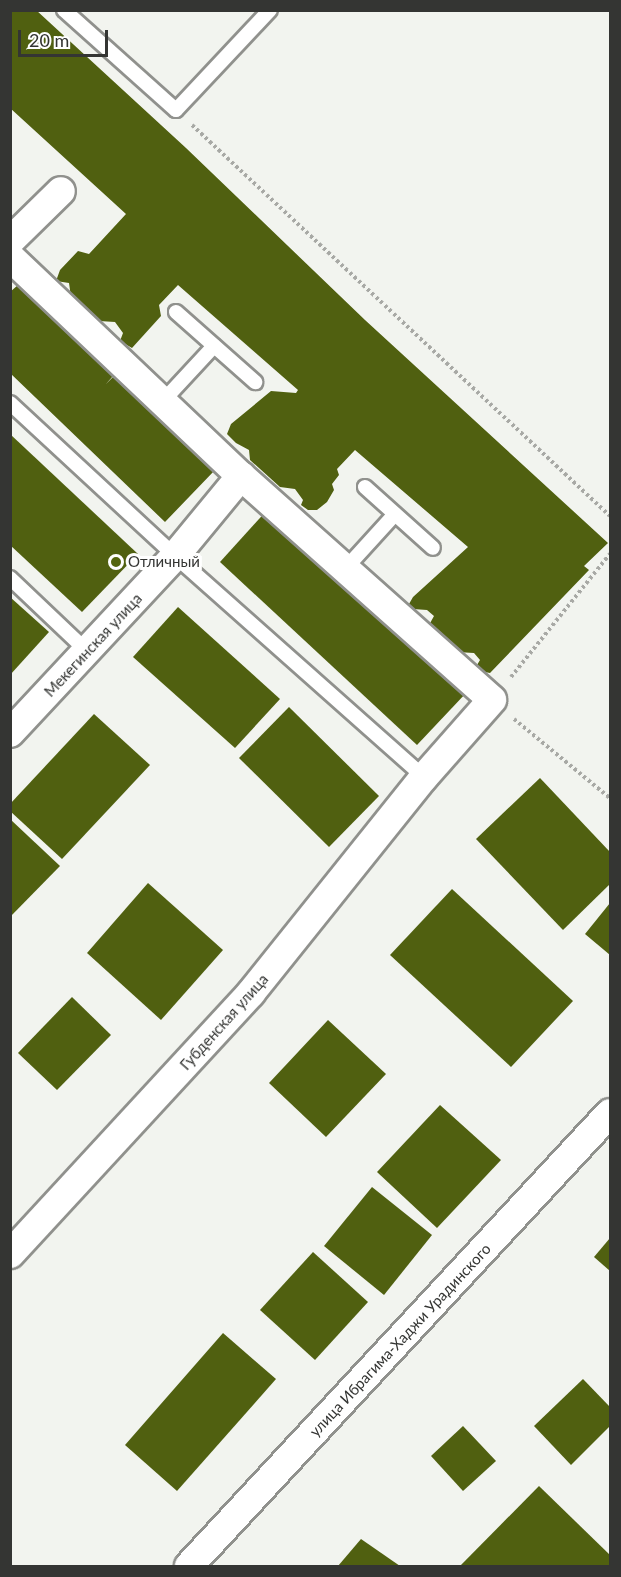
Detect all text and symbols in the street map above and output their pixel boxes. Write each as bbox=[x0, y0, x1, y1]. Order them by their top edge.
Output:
scale bar bbox=[21, 18, 111, 56]
text: 20 m bbox=[29, 29, 69, 51]
place label: Отличный bbox=[128, 553, 200, 571]
marker: Отличный bbox=[109, 555, 123, 569]
street label: Мекегинская улица bbox=[40, 590, 146, 700]
street label: Губденская улица bbox=[176, 970, 272, 1074]
street label: улица Ибрагима-Хаджи Урадинского bbox=[306, 1240, 494, 1440]

